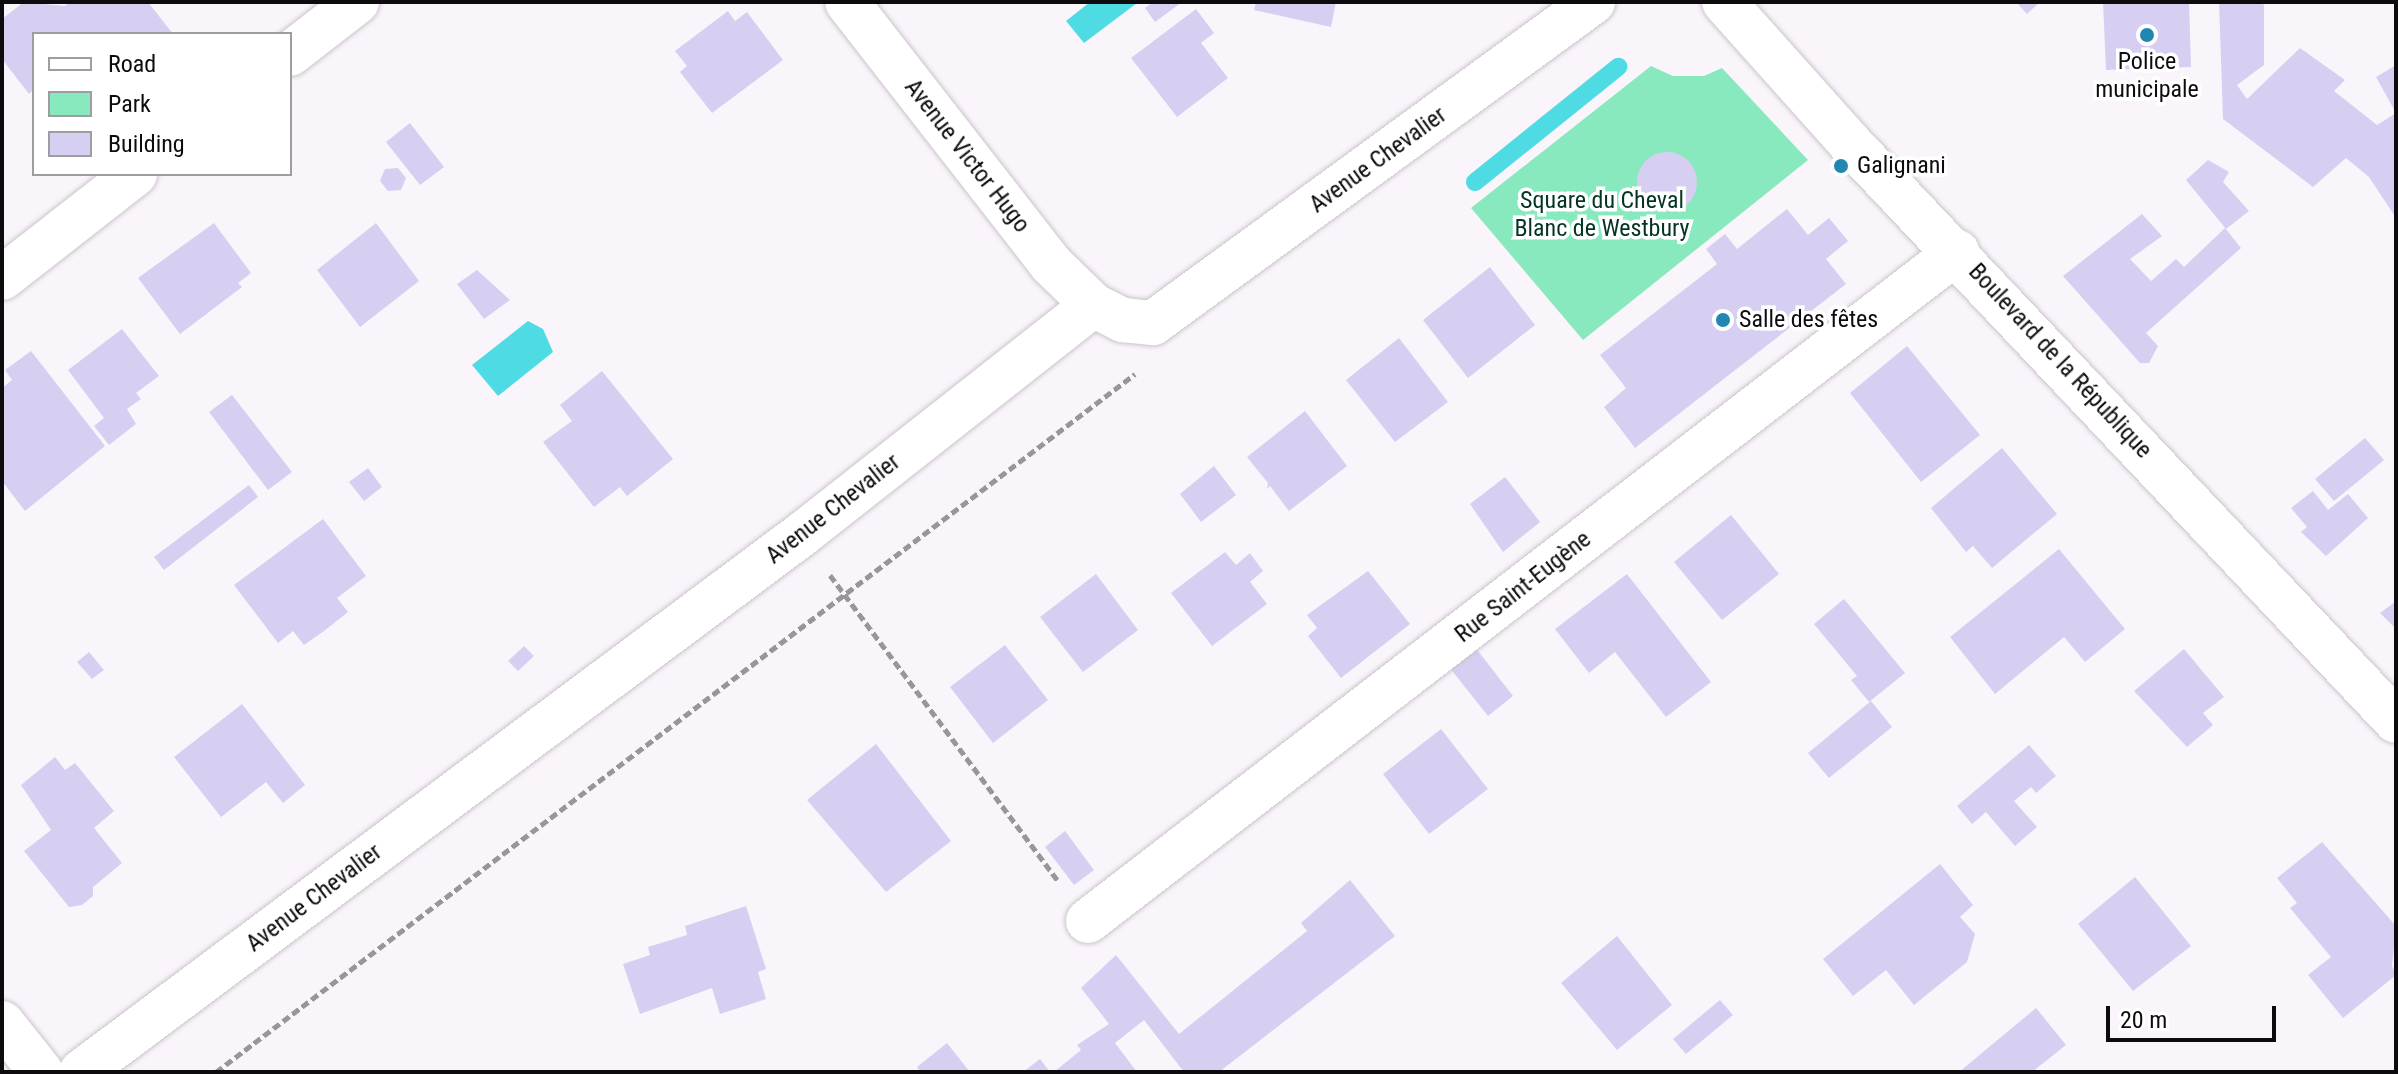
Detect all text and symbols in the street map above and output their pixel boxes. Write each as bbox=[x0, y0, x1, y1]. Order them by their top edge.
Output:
marker: Police municipale bbox=[2138, 26, 2156, 44]
legend bbox=[32, 32, 292, 176]
place label: Police municipale bbox=[2095, 48, 2199, 104]
text: Road bbox=[108, 50, 156, 78]
street label: Avenue Victor Hugo bbox=[898, 74, 1036, 238]
text: Park bbox=[108, 90, 151, 118]
street label: Avenue Chevalier bbox=[1304, 101, 1452, 219]
text: Building bbox=[108, 130, 185, 158]
place label: Galignani bbox=[1857, 152, 1946, 180]
marker: Galignani bbox=[1832, 157, 1850, 175]
park label: Square du Cheval Blanc de Westbury bbox=[1514, 187, 1690, 243]
street label: Boulevard de la République bbox=[1962, 258, 2158, 464]
place label: Salle des fêtes bbox=[1739, 306, 1878, 334]
marker: Salle des fêtes bbox=[1714, 311, 1732, 329]
street label: Avenue Chevalier bbox=[760, 448, 906, 570]
street label: Rue Saint-Eugène bbox=[1449, 525, 1597, 649]
street label: Avenue Chevalier bbox=[241, 838, 387, 958]
scale bar bbox=[2110, 990, 2280, 1040]
text: 20 m bbox=[2120, 1006, 2167, 1034]

